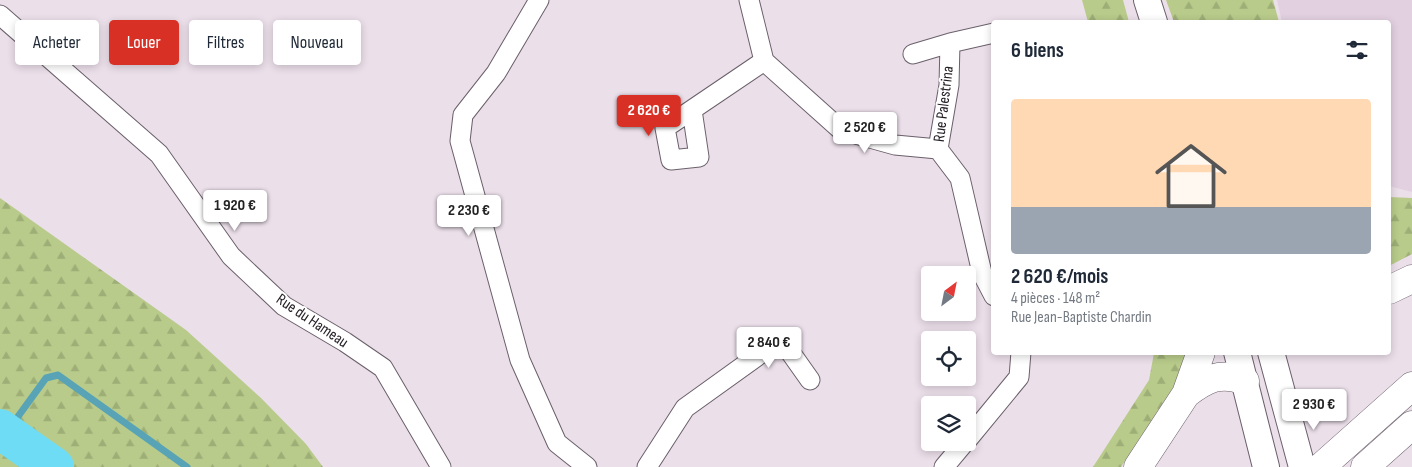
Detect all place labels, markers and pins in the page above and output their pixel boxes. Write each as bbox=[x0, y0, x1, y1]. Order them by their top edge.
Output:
pin: 2 620 € bbox=[603, 94, 695, 137]
pin: 2 520 € bbox=[819, 112, 911, 154]
pin: 1 920 € bbox=[189, 190, 281, 232]
pin: 2 230 € bbox=[423, 194, 515, 237]
pin: 2 840 € bbox=[723, 326, 815, 369]
pin: 2 930 € bbox=[1268, 388, 1360, 431]

